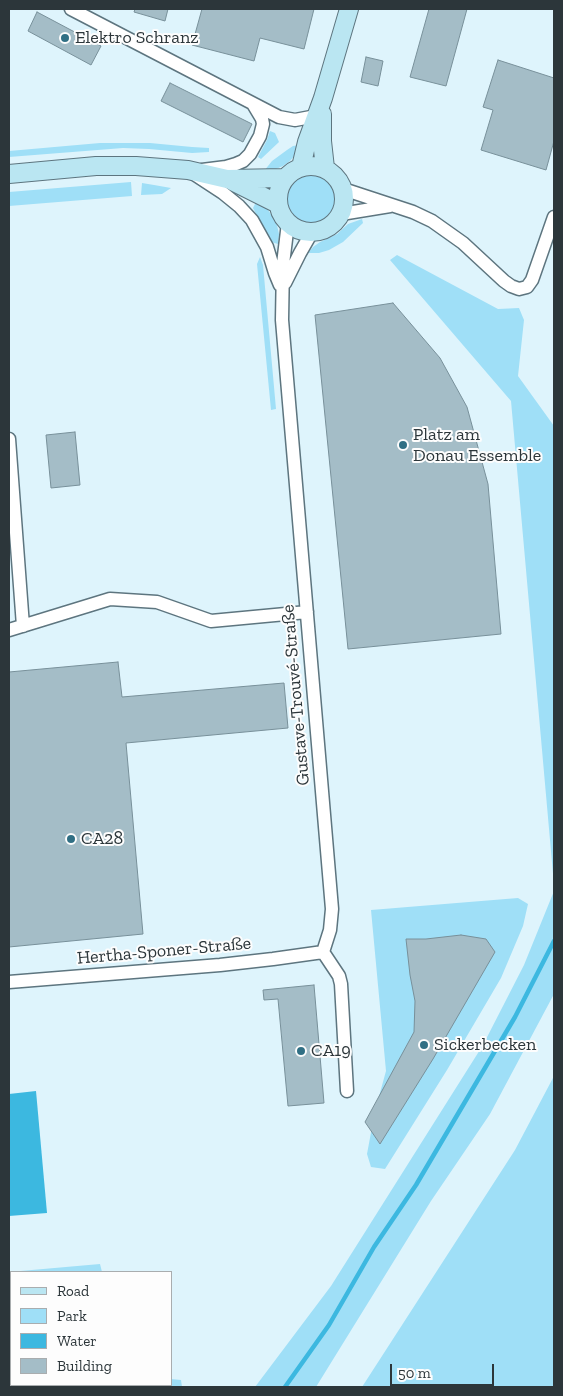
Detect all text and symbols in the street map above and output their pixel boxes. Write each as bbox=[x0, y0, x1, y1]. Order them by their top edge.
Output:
place label: Elektro Schranz bbox=[75, 27, 199, 49]
marker: Elektro Schranz bbox=[59, 32, 71, 44]
place label: Platz am Donau Essemble bbox=[413, 424, 541, 466]
marker: Platz am Donau Essemble bbox=[397, 439, 409, 451]
street label: Gustave-Trouvé-Straße bbox=[277, 604, 315, 786]
place label: CA28 bbox=[81, 828, 123, 850]
marker: CA28 bbox=[65, 833, 77, 845]
street label: Hertha-Sponer-Straße bbox=[76, 933, 252, 969]
place label: Sickerbecken bbox=[434, 1034, 536, 1056]
marker: Sickerbecken bbox=[418, 1039, 430, 1051]
place label: CA19 bbox=[311, 1040, 351, 1062]
marker: CA19 bbox=[295, 1045, 307, 1057]
legend bbox=[10, 1271, 172, 1386]
text: Road bbox=[57, 1282, 89, 1300]
text: Park bbox=[57, 1307, 87, 1325]
text: Water bbox=[57, 1332, 97, 1350]
scale bar bbox=[393, 1354, 497, 1386]
text: Building bbox=[57, 1357, 112, 1375]
text: 50 m bbox=[398, 1364, 431, 1382]

